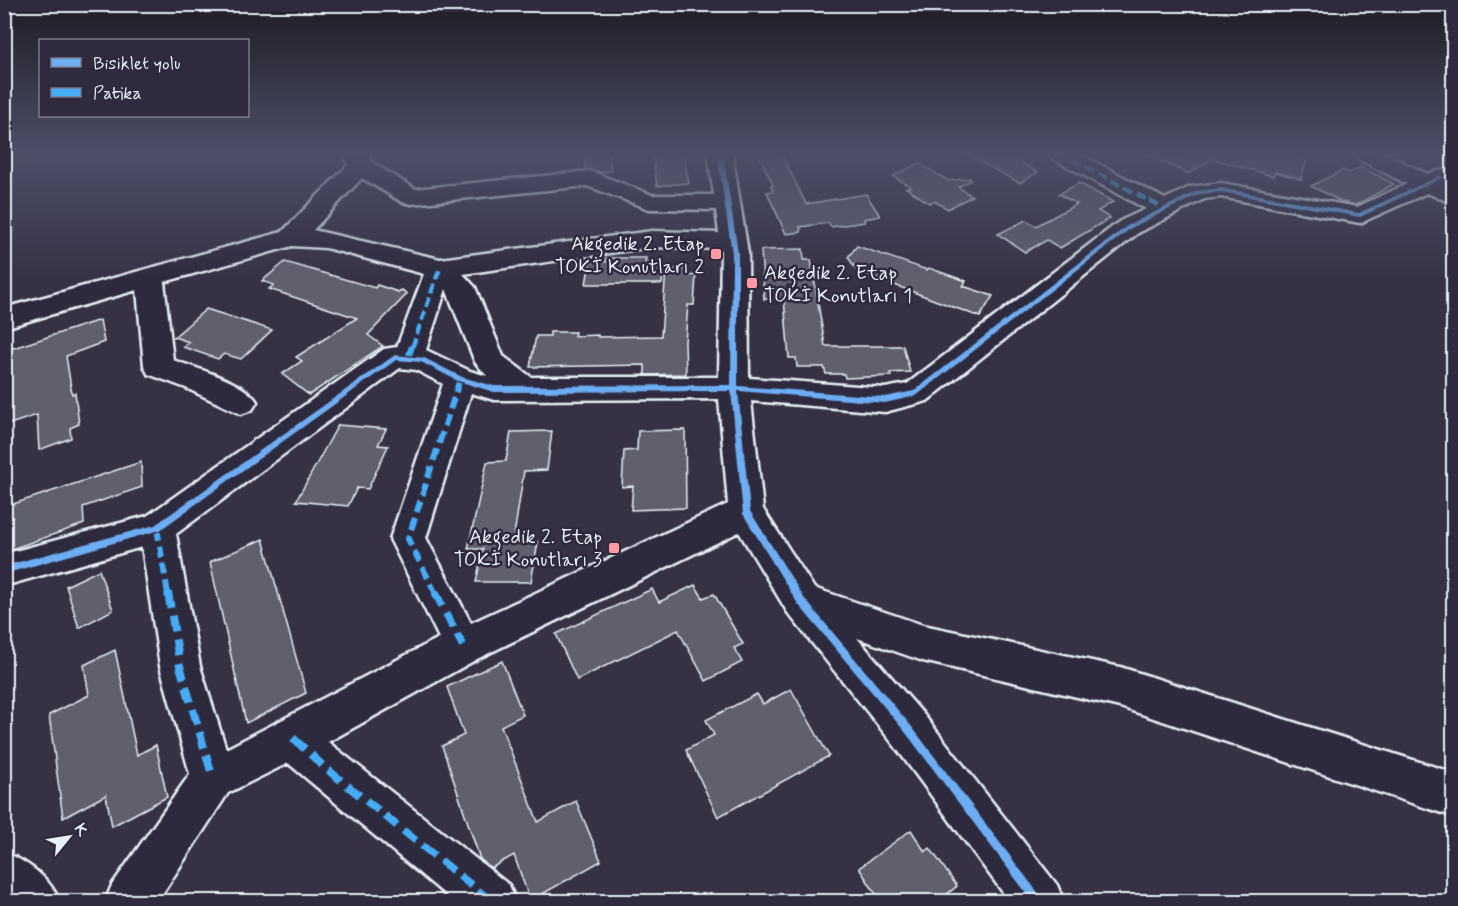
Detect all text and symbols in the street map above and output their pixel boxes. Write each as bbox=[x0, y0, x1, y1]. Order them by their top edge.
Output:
legend bbox=[39, 39, 249, 117]
text: Bisiklet yolu bbox=[93, 52, 181, 76]
text: Patika bbox=[93, 82, 142, 106]
place label: Akgedik 2. Etap TOKİ Konutları 2 bbox=[555, 231, 704, 281]
marker: Akgedik 2. Etap TOKİ Konutları 2 bbox=[709, 247, 723, 261]
place label: Akgedik 2. Etap TOKİ Konutları 1 bbox=[764, 260, 912, 310]
marker: Akgedik 2. Etap TOKİ Konutları 1 bbox=[745, 276, 759, 290]
place label: Akgedik 2. Etap TOKİ Konutları 3 bbox=[454, 524, 602, 574]
marker: Akgedik 2. Etap TOKİ Konutları 3 bbox=[607, 541, 621, 555]
north arrow bbox=[39, 807, 99, 867]
text: K bbox=[69, 820, 93, 841]

